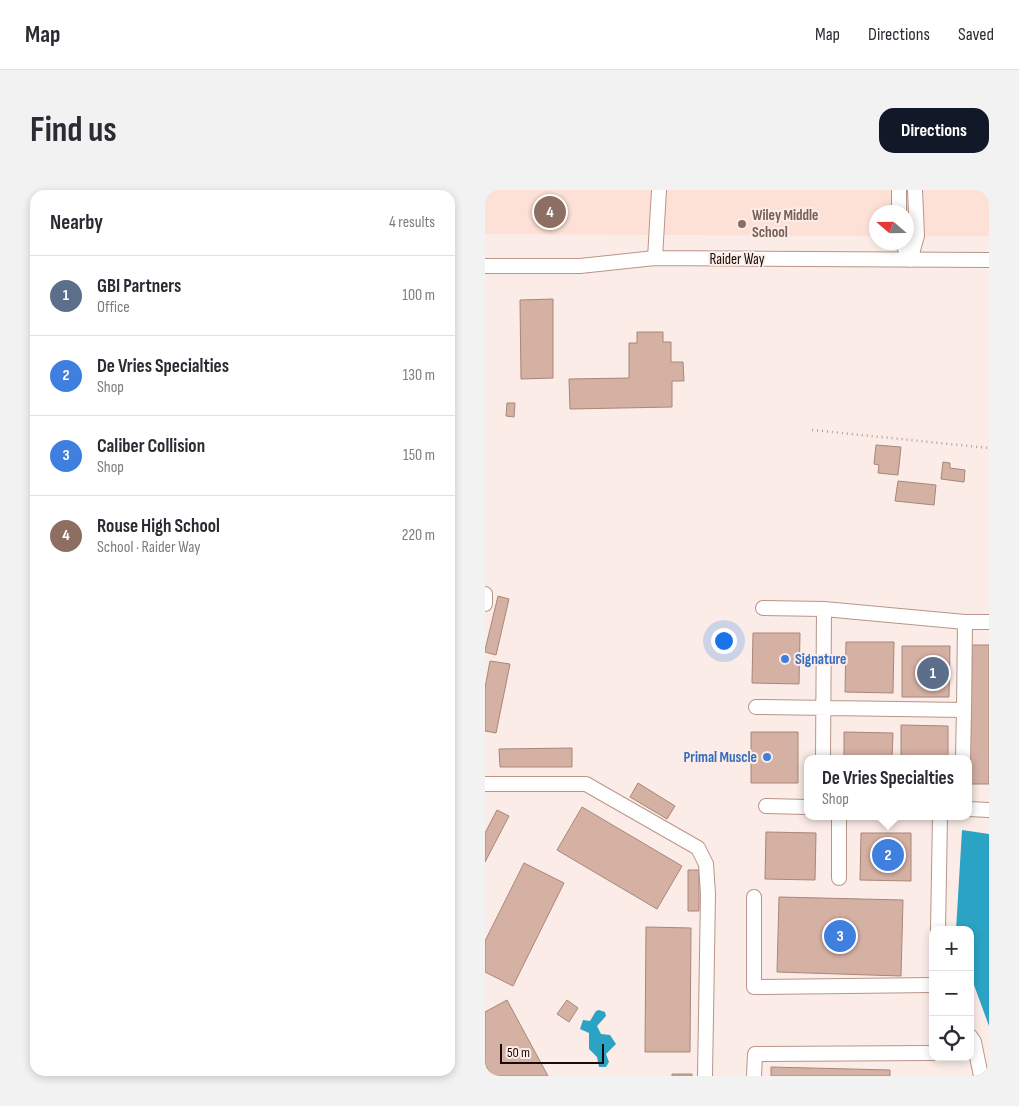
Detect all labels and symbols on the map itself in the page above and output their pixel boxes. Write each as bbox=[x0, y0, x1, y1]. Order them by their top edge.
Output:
pin: 4 bbox=[534, 193, 566, 231]
north arrow bbox=[869, 205, 914, 250]
place label: Wiley Middle School bbox=[752, 206, 819, 242]
marker: Wiley Middle School bbox=[736, 218, 748, 230]
street label: Raider Way bbox=[709, 250, 765, 269]
your location bbox=[711, 628, 737, 654]
place label: Signature bbox=[795, 650, 846, 669]
marker: Signature bbox=[779, 653, 791, 665]
pin: 1 bbox=[917, 654, 949, 692]
place label: Primal Muscle bbox=[684, 748, 757, 767]
marker: Primal Muscle bbox=[761, 751, 773, 763]
pin: 2 bbox=[872, 836, 904, 874]
pin: 3 bbox=[824, 917, 856, 955]
scale bar bbox=[500, 1041, 604, 1064]

